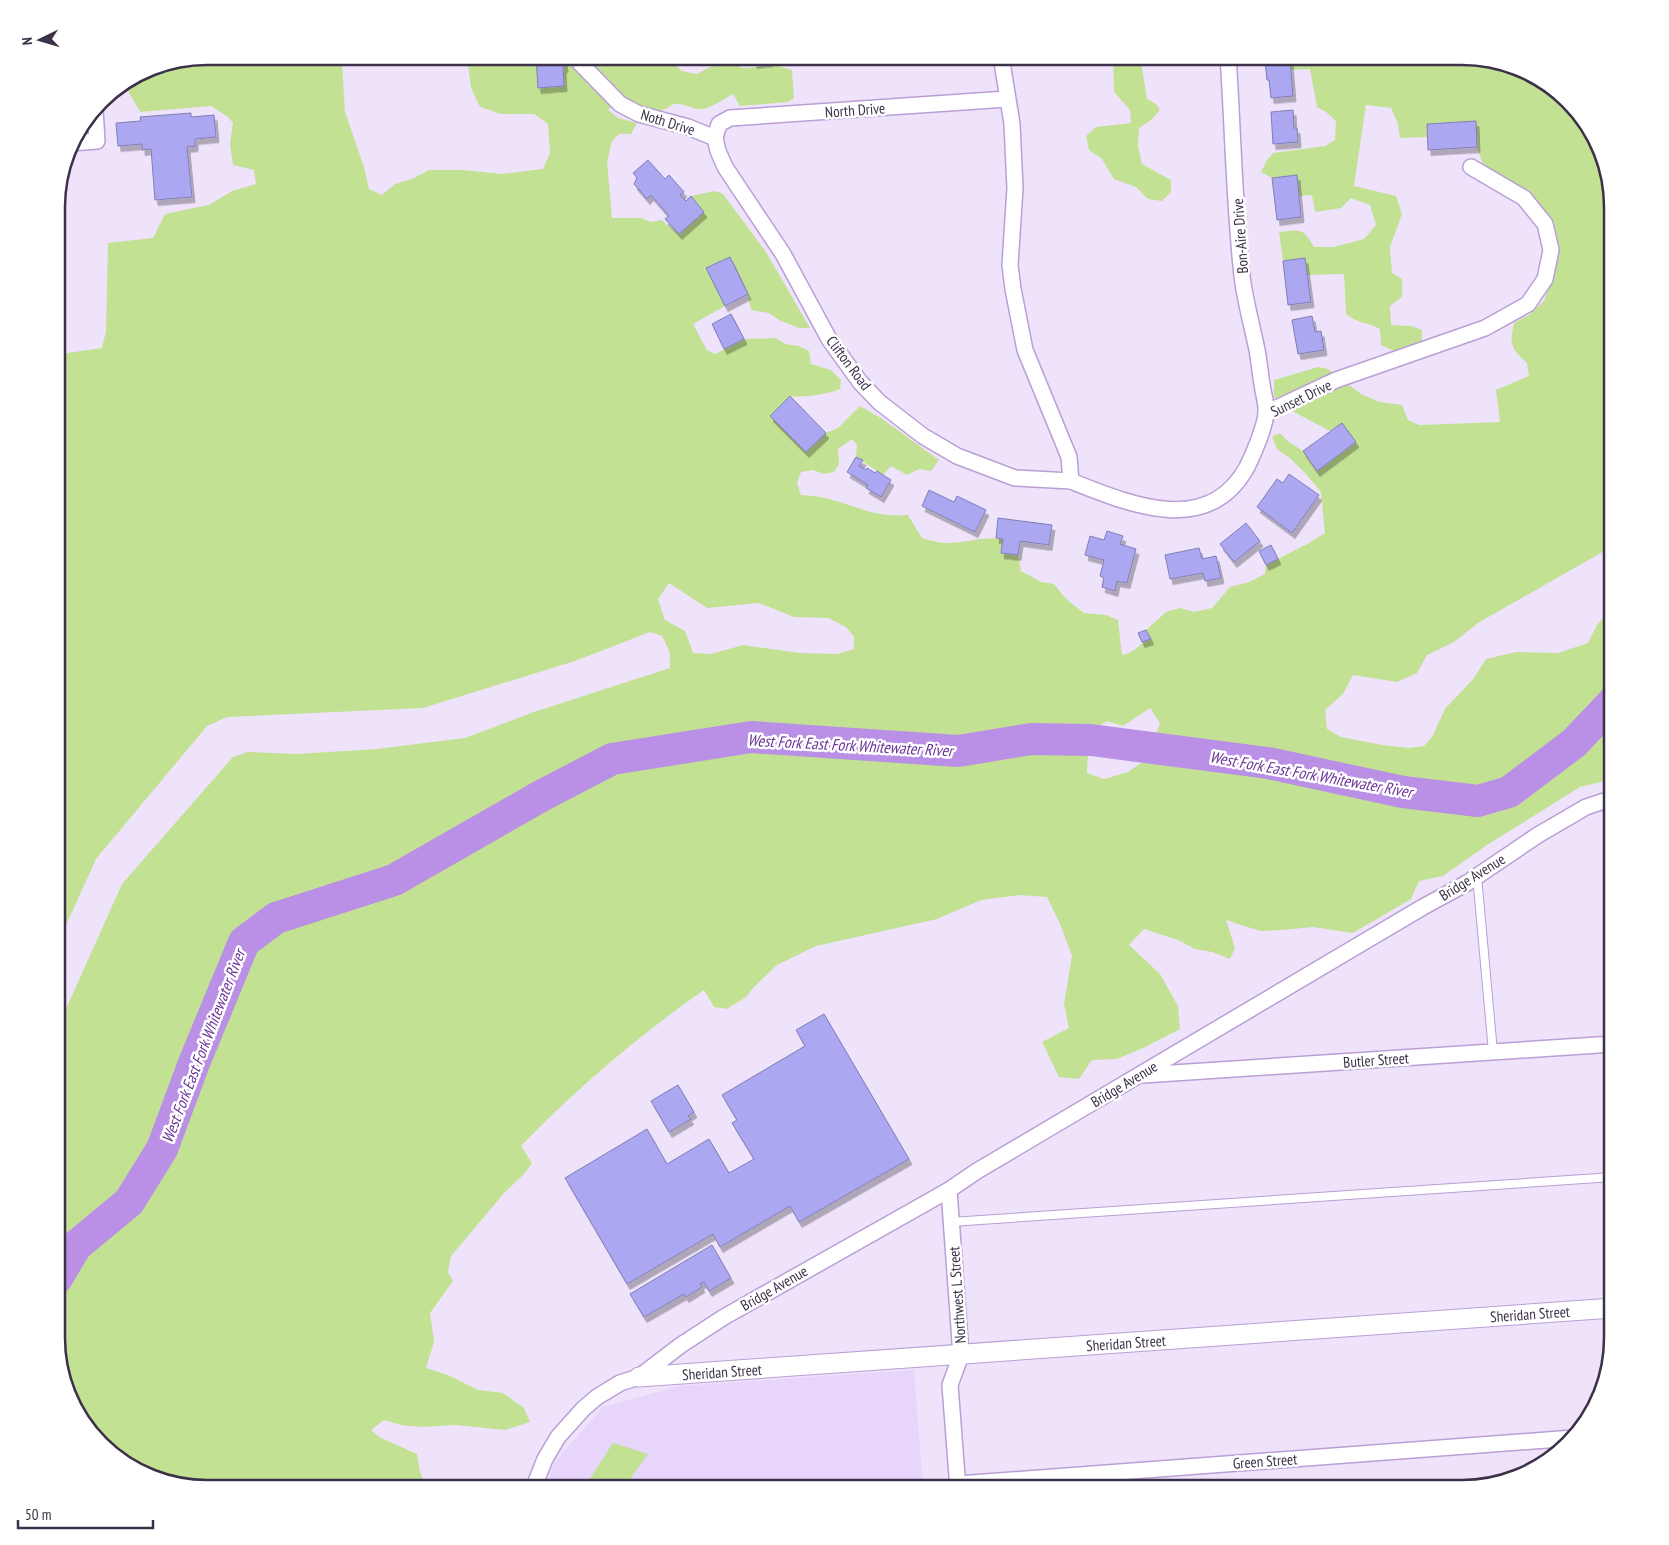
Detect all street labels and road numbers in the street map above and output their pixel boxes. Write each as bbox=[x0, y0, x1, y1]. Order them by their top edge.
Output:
street label: North Drive bbox=[824, 98, 886, 122]
street label: Noth Drive bbox=[639, 105, 697, 139]
street label: Bon-Aire Drive bbox=[1228, 198, 1252, 274]
street label: Clifton Road bbox=[822, 332, 876, 394]
street label: Sunset Drive bbox=[1267, 375, 1335, 421]
street label: Bridge Avenue bbox=[1435, 849, 1509, 905]
street label: Butler Street bbox=[1343, 1048, 1409, 1072]
street label: Bridge Avenue bbox=[1087, 1057, 1161, 1111]
street label: Northwest L Street bbox=[944, 1246, 970, 1344]
street label: Bridge Avenue bbox=[737, 1261, 811, 1315]
street label: Sheridan Street bbox=[1489, 1302, 1571, 1326]
street label: Sheridan Street bbox=[1085, 1331, 1167, 1355]
street label: Sheridan Street bbox=[681, 1360, 763, 1384]
street label: Green Street bbox=[1232, 1449, 1298, 1473]

